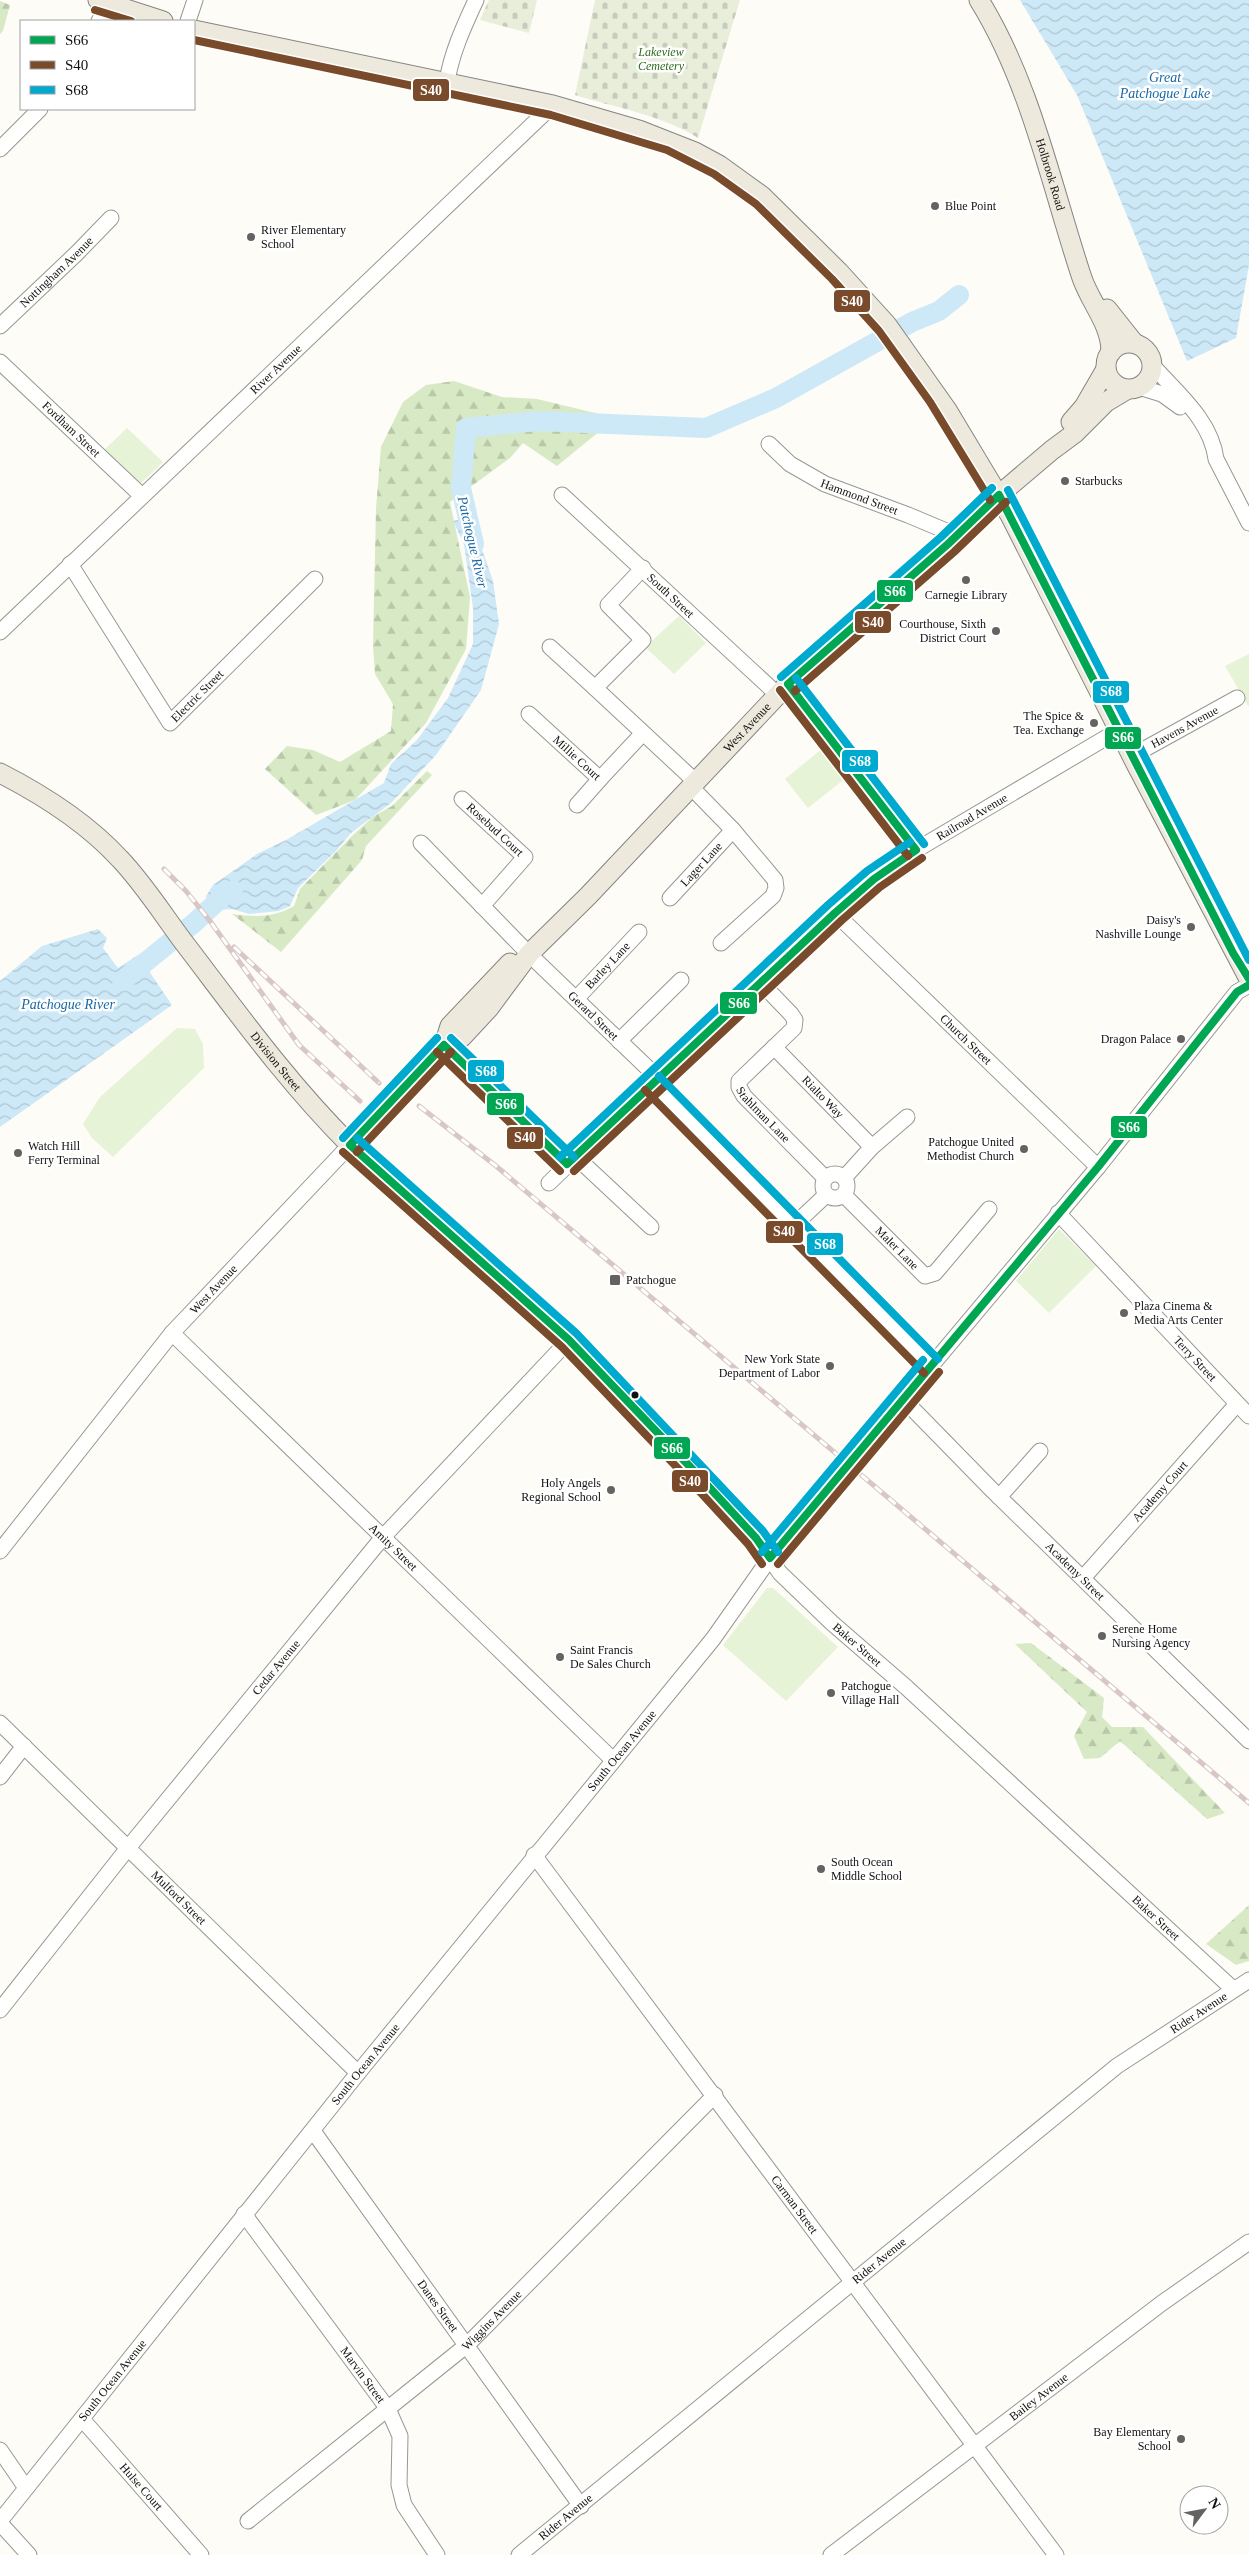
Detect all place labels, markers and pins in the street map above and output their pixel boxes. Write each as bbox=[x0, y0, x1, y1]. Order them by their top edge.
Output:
place label: Blue Point bbox=[945, 199, 997, 213]
marker: Blue Point bbox=[929, 200, 941, 212]
place label: River Elementary School bbox=[261, 223, 346, 251]
marker: River Elementary School bbox=[245, 231, 257, 243]
place label: Starbucks bbox=[1075, 474, 1123, 488]
marker: Starbucks bbox=[1059, 475, 1071, 487]
marker: Carnegie Library bbox=[960, 574, 972, 586]
place label: Carnegie Library bbox=[925, 588, 1007, 602]
place label: Courthouse, Sixth District Court bbox=[899, 617, 987, 645]
marker: Courthouse, Sixth District Court bbox=[990, 625, 1002, 637]
place label: The Spice & Tea. Exchange bbox=[1014, 709, 1085, 737]
marker: The Spice & Tea. Exchange bbox=[1088, 717, 1100, 729]
place label: Daisy's Nashville Lounge bbox=[1095, 913, 1181, 941]
marker: Daisy's Nashville Lounge bbox=[1185, 921, 1197, 933]
place label: Dragon Palace bbox=[1101, 1032, 1171, 1046]
marker: Dragon Palace bbox=[1175, 1033, 1187, 1045]
place label: Patchogue United Methodist Church bbox=[927, 1135, 1014, 1163]
place label: Watch Hill Ferry Terminal bbox=[28, 1139, 101, 1167]
marker: Patchogue United Methodist Church bbox=[1018, 1143, 1030, 1155]
marker: Watch Hill Ferry Terminal bbox=[12, 1147, 24, 1159]
marker: Patchogue bbox=[608, 1273, 622, 1287]
place label: Patchogue bbox=[626, 1273, 676, 1287]
place label: Plaza Cinema & Media Arts Center bbox=[1134, 1299, 1223, 1327]
marker: Plaza Cinema & Media Arts Center bbox=[1118, 1307, 1130, 1319]
place label: New York State Department of Labor bbox=[719, 1352, 820, 1380]
marker: New York State Department of Labor bbox=[824, 1360, 836, 1372]
unlabelled marker bbox=[630, 1390, 640, 1400]
place label: Holy Angels Regional School bbox=[521, 1476, 602, 1504]
marker: Holy Angels Regional School bbox=[605, 1484, 617, 1496]
place label: Serene Home Nursing Agency bbox=[1112, 1622, 1190, 1650]
marker: Serene Home Nursing Agency bbox=[1096, 1630, 1108, 1642]
place label: Saint Francis De Sales Church bbox=[570, 1643, 651, 1671]
marker: Saint Francis De Sales Church bbox=[554, 1651, 566, 1663]
place label: Patchogue Village Hall bbox=[841, 1679, 900, 1707]
marker: Patchogue Village Hall bbox=[825, 1687, 837, 1699]
place label: South Ocean Middle School bbox=[831, 1855, 903, 1883]
marker: South Ocean Middle School bbox=[815, 1863, 827, 1875]
place label: Bay Elementary School bbox=[1093, 2425, 1172, 2453]
marker: Bay Elementary School bbox=[1175, 2433, 1187, 2445]

